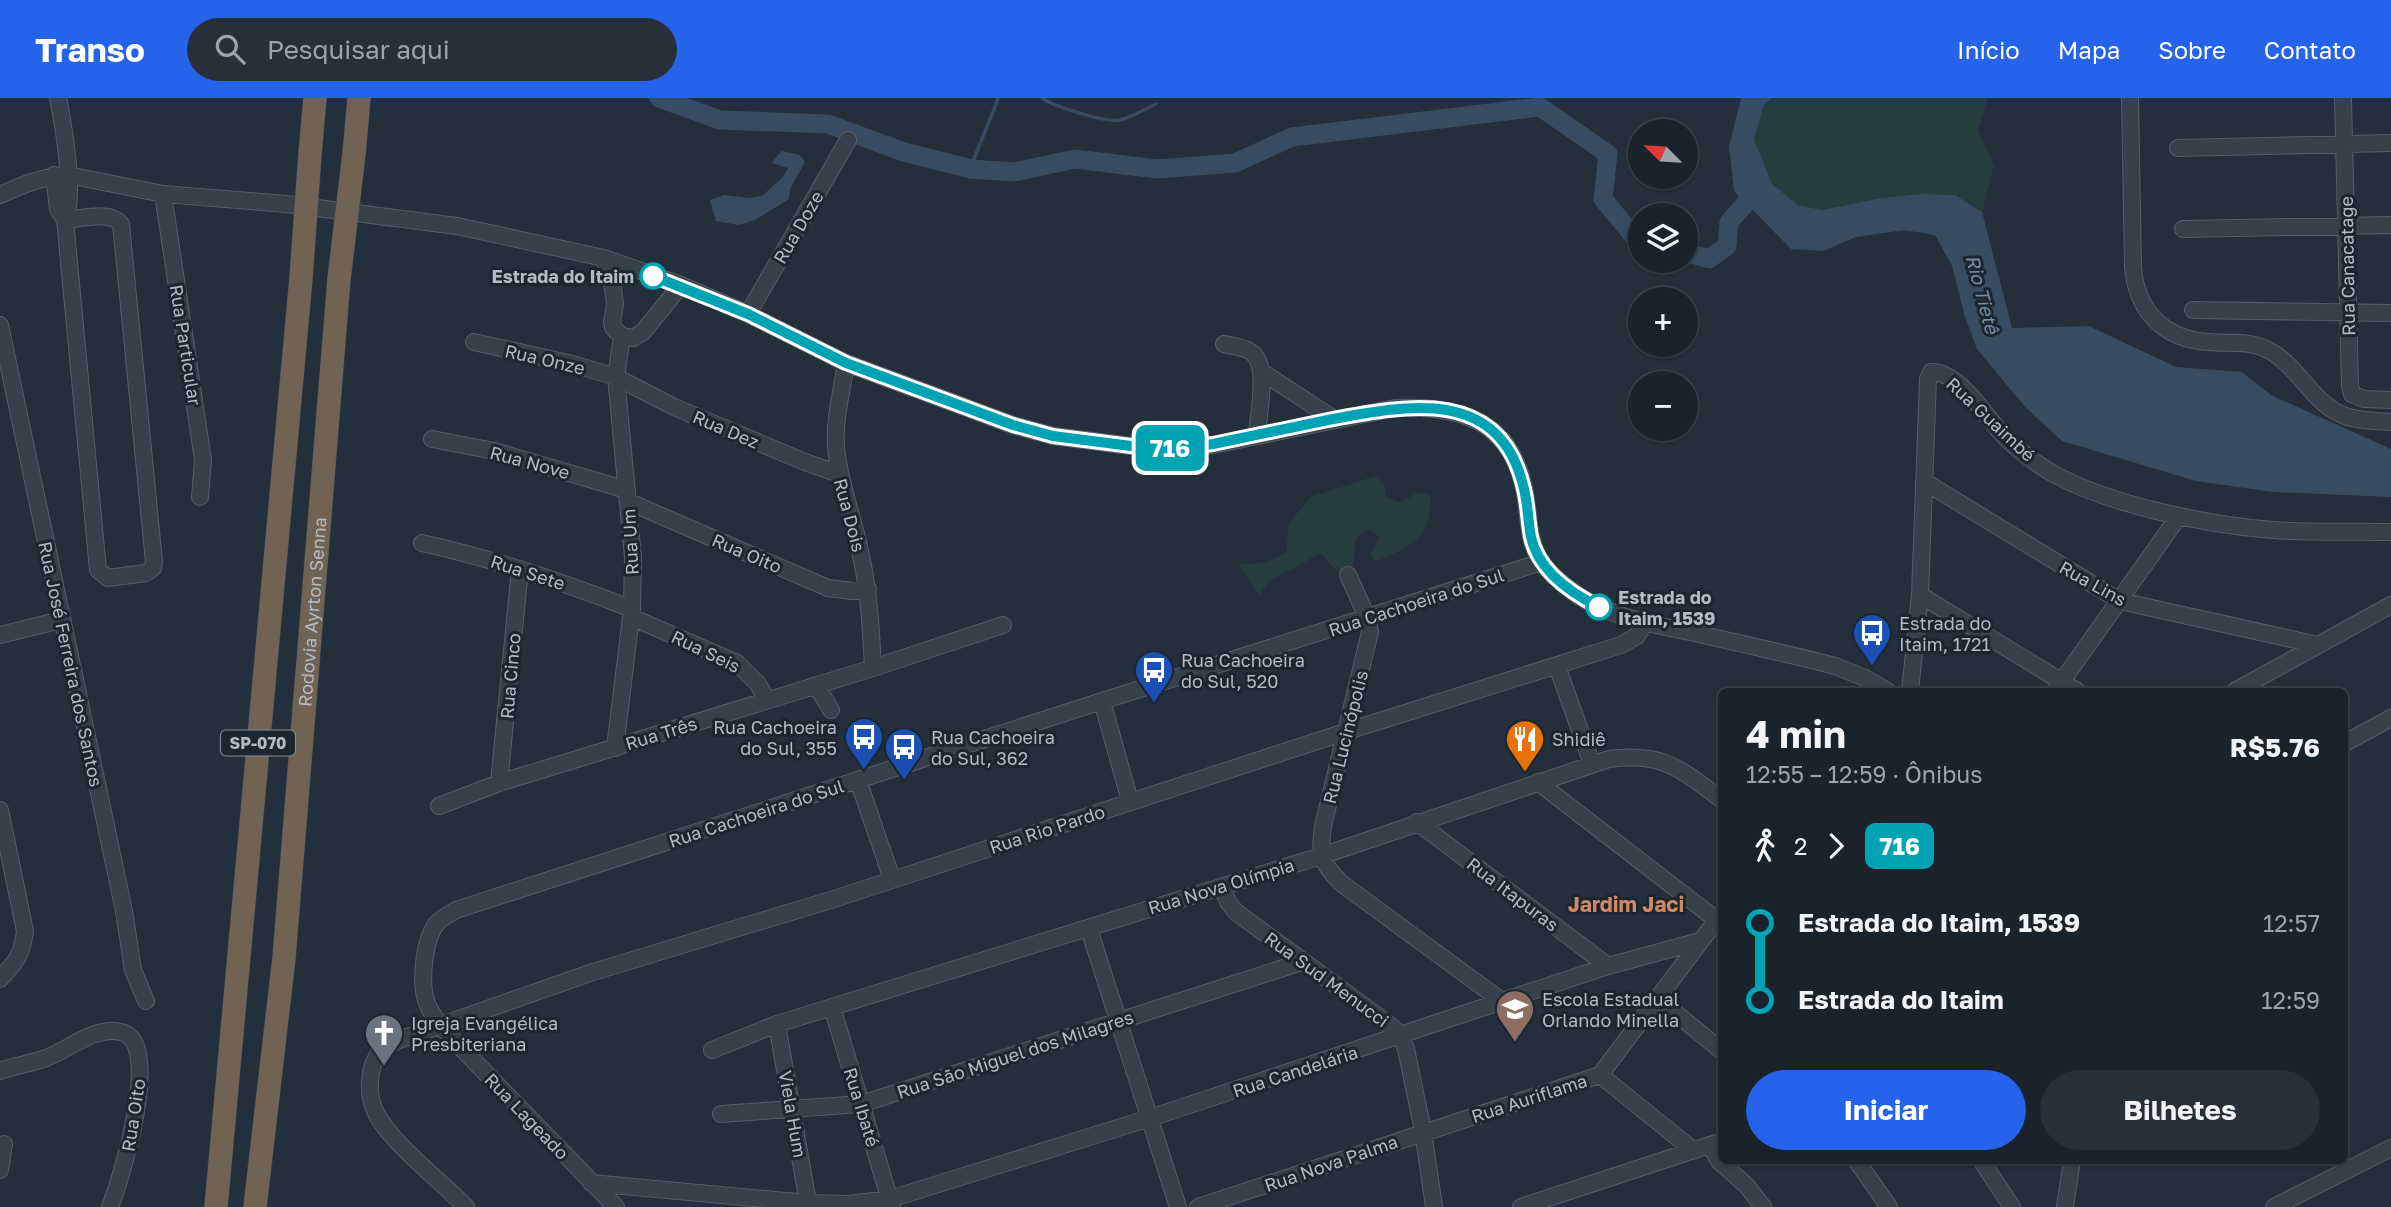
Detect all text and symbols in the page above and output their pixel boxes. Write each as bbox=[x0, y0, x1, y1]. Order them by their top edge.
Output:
search box bbox=[187, 18, 677, 81]
text: Transo bbox=[35, 30, 145, 69]
icon: search bbox=[211, 30, 249, 68]
text: Pesquisar aqui bbox=[267, 34, 450, 65]
text: Início bbox=[1957, 35, 2020, 64]
text: Mapa bbox=[2058, 35, 2120, 64]
text: Sobre bbox=[2158, 35, 2226, 64]
text: Contato bbox=[2264, 35, 2356, 64]
north arrow bbox=[1628, 119, 1698, 189]
map controls bbox=[1628, 119, 1698, 441]
street label: Rua Doze bbox=[768, 187, 828, 267]
street label: Rua Canacatage bbox=[2335, 196, 2359, 336]
button: layers bbox=[1628, 203, 1698, 273]
water label: Rio Tietê bbox=[1961, 252, 2005, 338]
marker: Estrada do Itaim bbox=[640, 263, 666, 289]
place label: Estrada do Itaim bbox=[492, 265, 634, 287]
street label: Rua Particular bbox=[166, 283, 206, 407]
button: + bbox=[1628, 287, 1698, 357]
street label: Rua Onze bbox=[503, 339, 587, 379]
button: − bbox=[1628, 371, 1698, 441]
street label: Rua Guaimbé bbox=[1942, 372, 2040, 466]
street label: Rua Dez bbox=[690, 405, 762, 453]
line badge: 716 bbox=[1130, 425, 1210, 471]
text: 716 bbox=[1150, 433, 1190, 462]
street label: Rua Nove bbox=[488, 441, 572, 483]
street label: Rua Dois bbox=[830, 476, 870, 554]
street label: Rua Um bbox=[617, 508, 643, 576]
street label: Rodovia Ayrton Senna bbox=[293, 516, 331, 708]
street label: Rua Oito bbox=[709, 528, 785, 578]
street label: Rua José Ferreira dos Santos bbox=[34, 539, 108, 789]
street label: Rua Sete bbox=[488, 550, 568, 594]
street label: Rua Lins bbox=[2056, 556, 2130, 610]
street label: Rua Cachoeira do Sul bbox=[1326, 563, 1507, 641]
place label: Estrada do Itaim, 1539 bbox=[1618, 586, 1715, 629]
marker: Estrada do Itaim, 1539 bbox=[1586, 594, 1612, 620]
bus stop icon: Estrada do Itaim, 1721 bbox=[1851, 612, 1893, 667]
place label: Estrada do Itaim, 1721 bbox=[1899, 612, 1991, 655]
street label: Rua Seis bbox=[668, 625, 744, 677]
street label: Rua Cinco bbox=[495, 632, 525, 720]
bus stop icon: Rua Cachoeira do Sul, 520 bbox=[1133, 649, 1175, 704]
place label: Rua Cachoeira do Sul, 520 bbox=[1181, 649, 1305, 692]
street label: Rua Lucinópolis bbox=[1318, 668, 1372, 806]
text: 4 min bbox=[1746, 711, 1846, 756]
street label: Rua Três bbox=[622, 712, 700, 754]
place label: Rua Cachoeira do Sul, 355 bbox=[713, 716, 837, 759]
bus stop icon: Rua Cachoeira do Sul, 355 bbox=[843, 716, 885, 771]
restaurant icon: Shidiê bbox=[1504, 718, 1546, 773]
bus stop icon: Rua Cachoeira do Sul, 362 bbox=[883, 726, 925, 781]
place label: Rua Cachoeira do Sul, 362 bbox=[931, 726, 1055, 769]
place label: Shidiê bbox=[1552, 728, 1606, 750]
road number: SP-070 bbox=[221, 730, 295, 756]
text: R$5.76 bbox=[2230, 732, 2320, 763]
text: 12:55 – 12:59 · Ônibus bbox=[1746, 760, 1982, 788]
street label: Rua Cachoeira do Sul bbox=[666, 774, 847, 852]
street label: Rua Rio Pardo bbox=[986, 800, 1108, 858]
icon: walk bbox=[1746, 827, 1784, 865]
icon: forward bbox=[1817, 827, 1855, 865]
text: 716 bbox=[1879, 831, 1920, 860]
text: 2 bbox=[1794, 832, 1807, 860]
street label: Rua Itapuras bbox=[1463, 852, 1563, 936]
street label: Rua Nova Olímpia bbox=[1145, 853, 1297, 919]
district label: Jardim Jaci bbox=[1568, 891, 1684, 917]
text: Estrada do Itaim, 1539 bbox=[1798, 907, 2080, 938]
text: 12:57 bbox=[2263, 909, 2320, 937]
street label: Rua Sud Menucci bbox=[1261, 927, 1393, 1031]
text: Estrada do Itaim bbox=[1798, 984, 2004, 1015]
text: 12:59 bbox=[2261, 986, 2320, 1014]
school or university icon: Escola Estadual Orlando Minella bbox=[1494, 988, 1536, 1043]
place label: Escola Estadual Orlando Minella bbox=[1542, 988, 1680, 1031]
street label: Rua São Miguel dos Milagres bbox=[894, 1005, 1136, 1103]
church icon: Igreja Evangélica Presbiteriana bbox=[363, 1012, 405, 1067]
place label: Igreja Evangélica Presbiteriana bbox=[411, 1012, 558, 1055]
street label: Rua Candelária bbox=[1230, 1040, 1360, 1102]
street label: Rua Ibaté bbox=[840, 1065, 884, 1149]
street label: Rua Lageado bbox=[480, 1068, 574, 1164]
street label: Viela Hum bbox=[775, 1069, 811, 1159]
street label: Rua Auriflama bbox=[1468, 1069, 1590, 1127]
button: Iniciar bbox=[1746, 1070, 2026, 1150]
button: Bilhetes bbox=[2040, 1070, 2320, 1150]
street label: Rua Oito bbox=[116, 1077, 150, 1153]
street label: Rua Nova Palma bbox=[1262, 1130, 1400, 1196]

